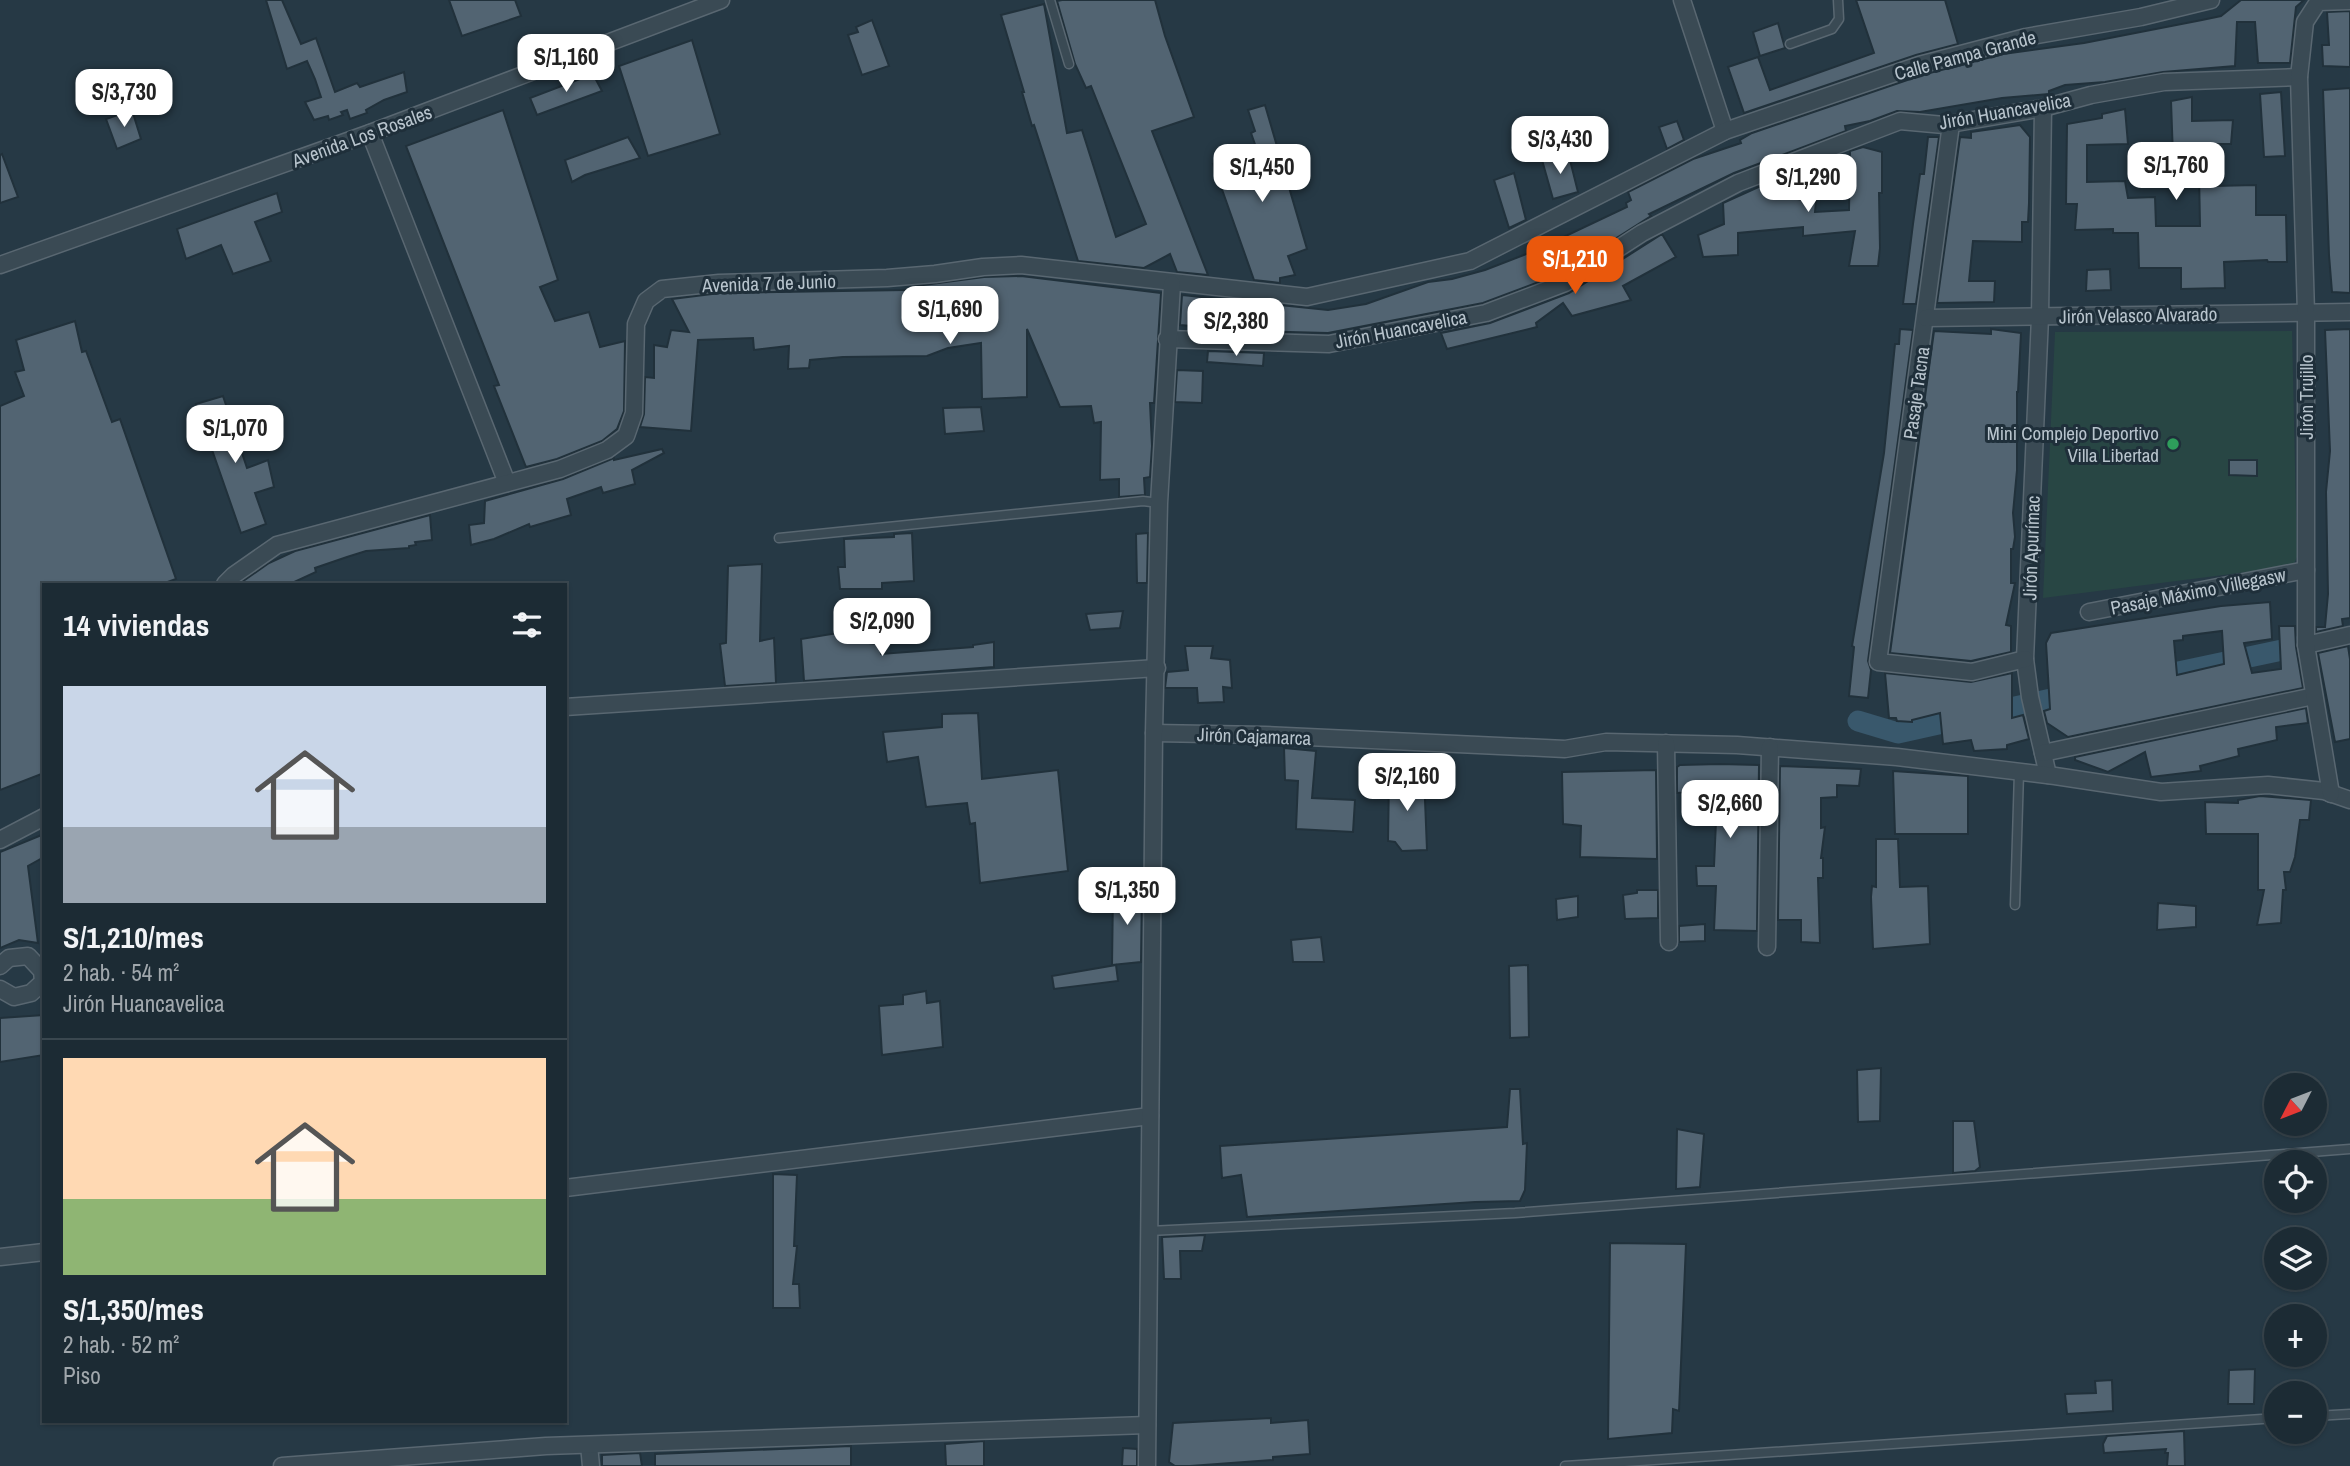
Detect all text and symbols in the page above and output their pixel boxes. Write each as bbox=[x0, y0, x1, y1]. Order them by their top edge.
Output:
street label: Calle Pampa Grande bbox=[1891, 24, 2039, 86]
pin: S/1,160 bbox=[501, 34, 631, 94]
text: S/1,160 bbox=[533, 41, 599, 72]
pin: S/3,730 bbox=[59, 69, 189, 129]
text: S/3,730 bbox=[91, 76, 157, 107]
street label: Jirón Huancavelica bbox=[1937, 87, 2073, 135]
street label: Avenida Los Rosales bbox=[288, 99, 436, 174]
pin: S/3,430 bbox=[1495, 116, 1625, 176]
text: S/3,430 bbox=[1527, 123, 1593, 154]
pin: S/1,760 bbox=[2111, 142, 2241, 202]
pin: S/1,450 bbox=[1197, 144, 1327, 204]
text: S/1,760 bbox=[2143, 149, 2209, 180]
text: S/1,450 bbox=[1229, 151, 1295, 182]
pin: S/1,290 bbox=[1743, 154, 1873, 214]
text: S/1,290 bbox=[1775, 161, 1841, 192]
pin: S/1,210 bbox=[1510, 236, 1640, 296]
text: S/1,210 bbox=[1542, 243, 1608, 274]
street label: Avenida 7 de Junio bbox=[701, 268, 836, 298]
pin: S/1,690 bbox=[885, 286, 1015, 346]
text: S/1,690 bbox=[917, 293, 983, 324]
pin: S/2,380 bbox=[1171, 298, 1301, 358]
street label: Jirón Velasco Alvarado bbox=[2059, 301, 2217, 329]
street label: Jirón Huancavelica bbox=[1333, 303, 1469, 354]
text: S/2,380 bbox=[1203, 305, 1269, 336]
street label: Pasaje Tacna bbox=[1897, 345, 1935, 441]
street label: Jirón Trujillo bbox=[2293, 355, 2319, 439]
pin: S/1,070 bbox=[170, 406, 300, 465]
text: S/1,070 bbox=[202, 412, 268, 443]
place label: Mini Complejo Deportivo Villa Libertad bbox=[1987, 420, 2159, 468]
marker: Mini Complejo Deportivo Villa Libertad bbox=[2165, 436, 2181, 452]
street label: Jirón Apurímac bbox=[2016, 495, 2046, 601]
street label: Pasaje Máximo Villegasw bbox=[2108, 561, 2289, 621]
pin: S/2,090 bbox=[817, 598, 947, 658]
text: 14 viviendas bbox=[63, 605, 209, 645]
text: S/2,090 bbox=[849, 605, 915, 636]
icon: filters bbox=[508, 606, 546, 644]
street label: Jirón Cajamarca bbox=[1196, 721, 1312, 751]
icon: home bbox=[242, 732, 368, 858]
pin: S/2,160 bbox=[1342, 754, 1472, 813]
text: S/2,160 bbox=[1374, 760, 1440, 791]
pin: S/2,660 bbox=[1665, 780, 1795, 840]
text: S/2,660 bbox=[1697, 787, 1763, 818]
pin: S/1,350 bbox=[1062, 867, 1192, 927]
text: S/1,350 bbox=[1094, 874, 1160, 905]
text: S/1,210/mes bbox=[63, 917, 204, 957]
text: 2 hab. · 54 m² bbox=[63, 957, 179, 988]
text: Jirón Huancavelica bbox=[63, 988, 224, 1019]
north arrow bbox=[2264, 1073, 2328, 1136]
map controls bbox=[2264, 1073, 2327, 1444]
icon: home bbox=[242, 1104, 368, 1230]
button: locate bbox=[2264, 1150, 2327, 1213]
button: layers bbox=[2264, 1227, 2327, 1290]
text: S/1,350/mes bbox=[63, 1289, 204, 1329]
button: + bbox=[2264, 1304, 2327, 1367]
text: 2 hab. · 52 m² bbox=[63, 1329, 179, 1360]
text: Piso bbox=[63, 1360, 101, 1391]
button: − bbox=[2264, 1381, 2327, 1444]

